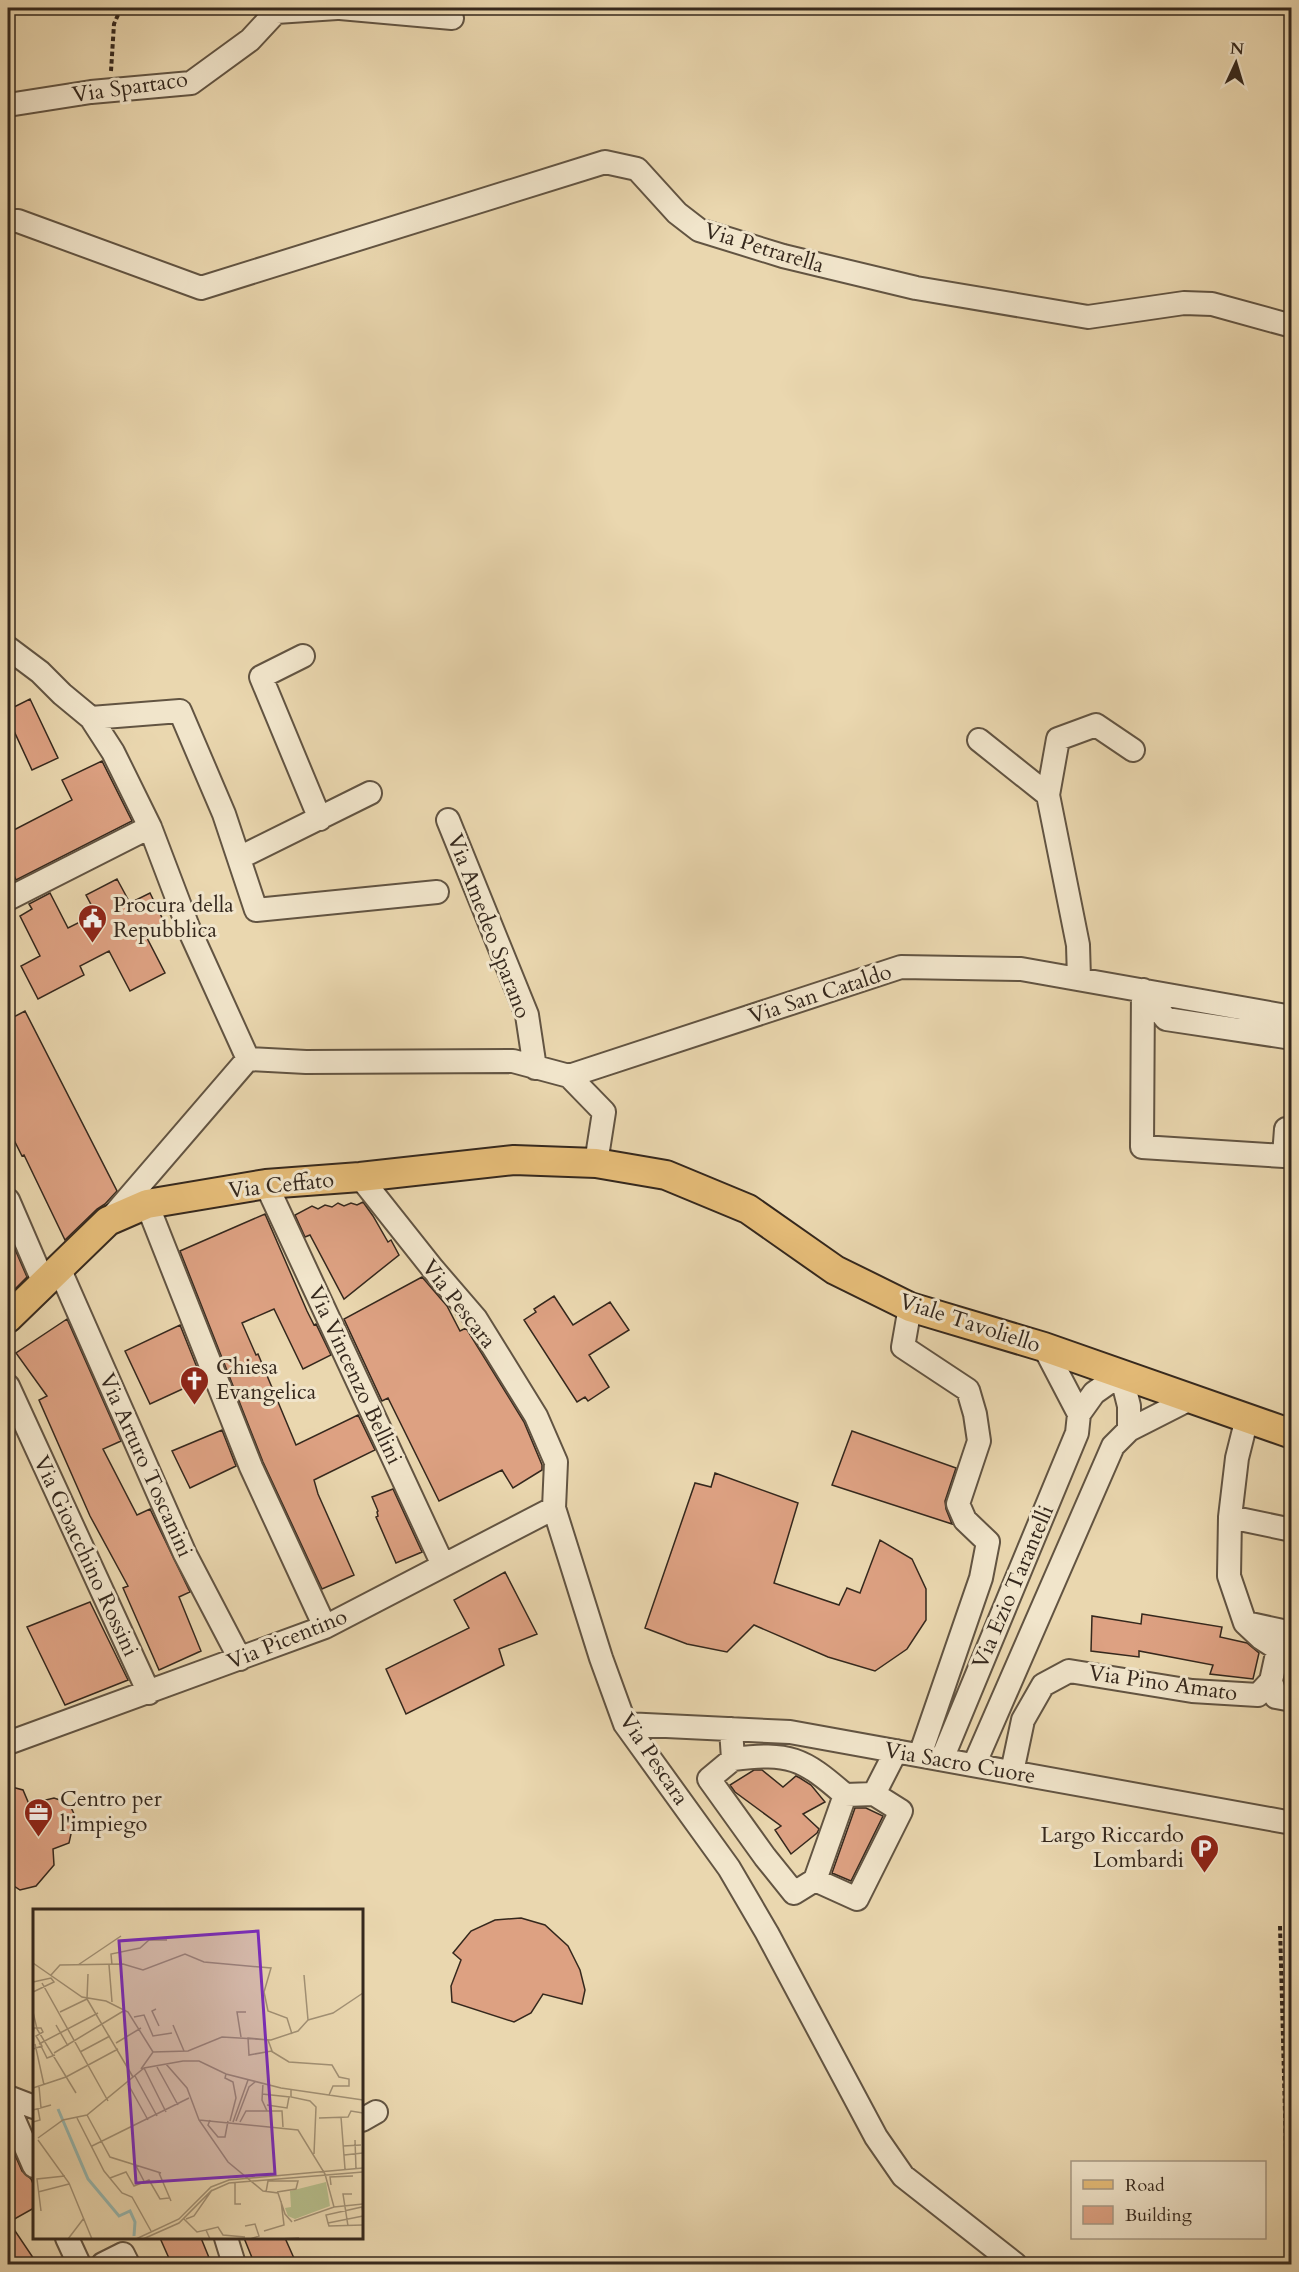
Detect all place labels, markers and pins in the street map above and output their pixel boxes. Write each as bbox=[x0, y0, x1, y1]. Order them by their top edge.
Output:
place label: Procura della Repubblica bbox=[113, 890, 234, 945]
public building icon: Procura della Repubblica bbox=[76, 902, 108, 944]
place label: Chiesa Evangelica bbox=[216, 1352, 317, 1407]
church icon: Chiesa Evangelica bbox=[179, 1364, 211, 1406]
place label: Centro per l'impiego bbox=[60, 1784, 163, 1839]
office icon: Centro per l'impiego bbox=[23, 1796, 55, 1838]
place label: Largo Riccardo Lombardi bbox=[1040, 1820, 1184, 1875]
parking icon: Largo Riccardo Lombardi bbox=[1189, 1832, 1221, 1874]

